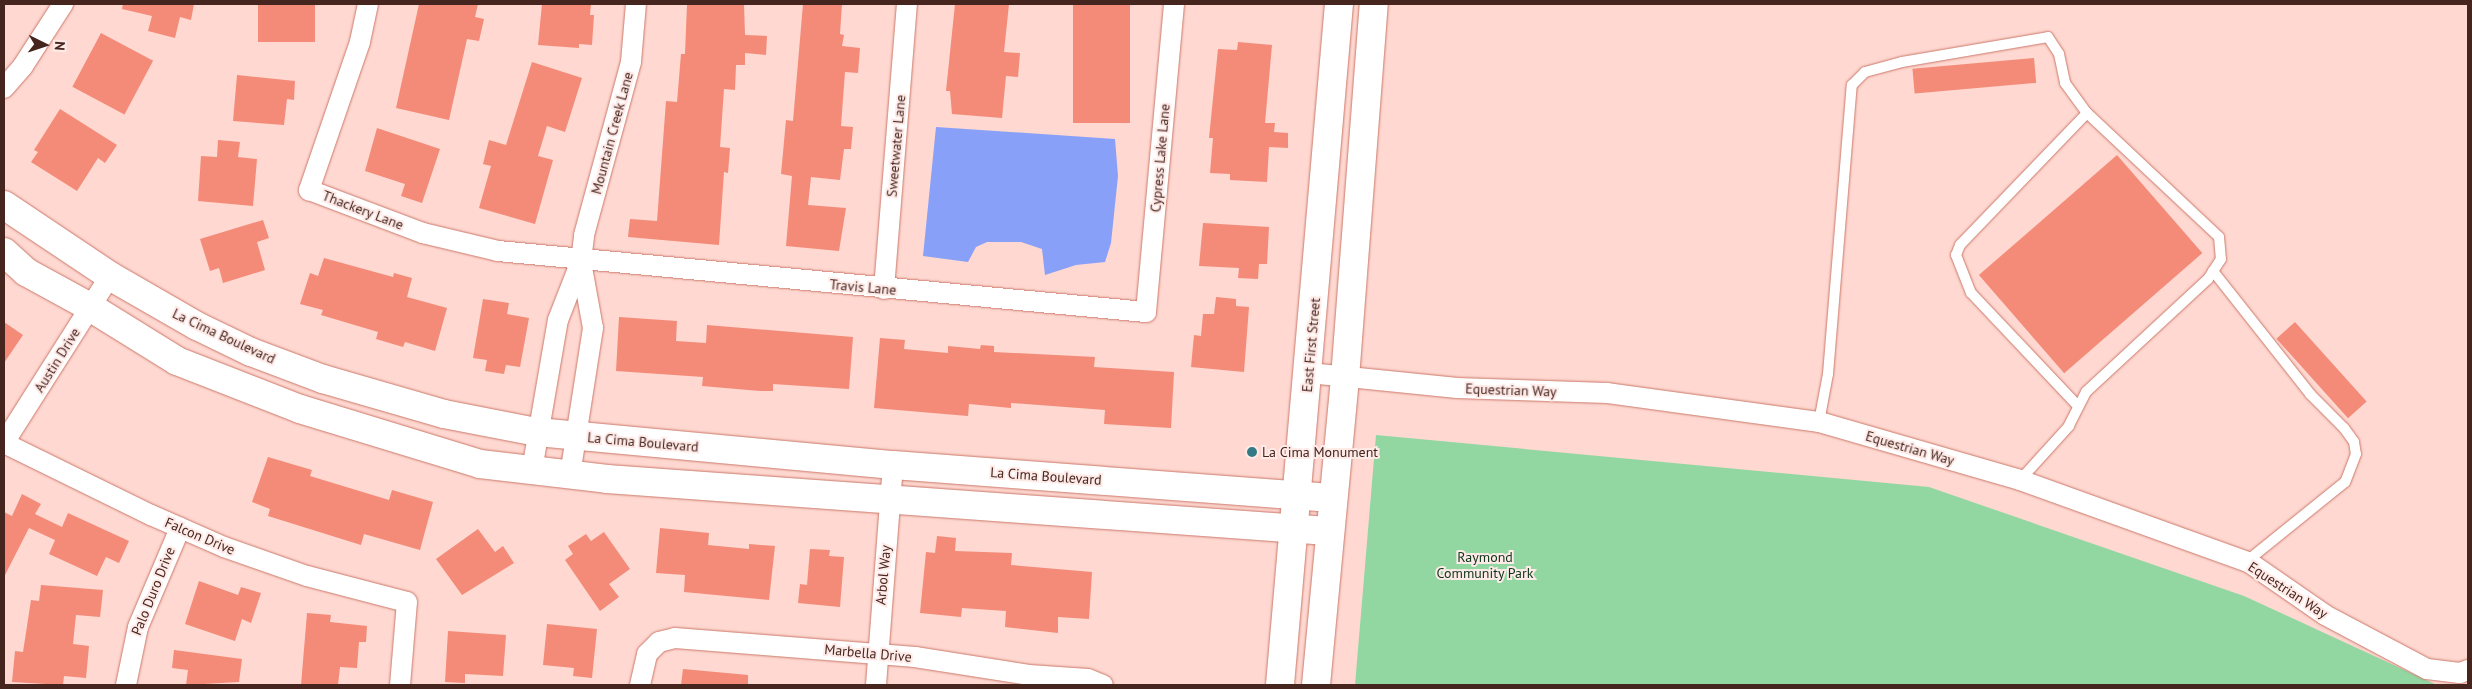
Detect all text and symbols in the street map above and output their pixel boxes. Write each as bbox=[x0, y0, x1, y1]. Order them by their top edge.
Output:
north arrow bbox=[20, 20, 70, 70]
text: N bbox=[51, 41, 69, 51]
street label: Mountain Creek Lane bbox=[588, 70, 636, 196]
street label: Sweetwater Lane bbox=[883, 94, 909, 198]
street label: Cypress Lake Lane bbox=[1147, 103, 1173, 213]
street label: Thackery Lane bbox=[320, 187, 406, 233]
street label: Travis Lane bbox=[829, 276, 897, 298]
street label: East First Street bbox=[1299, 297, 1323, 393]
street label: La Cima Boulevard bbox=[170, 305, 278, 367]
street label: Austin Drive bbox=[31, 325, 83, 395]
street label: Equestrian Way bbox=[1465, 380, 1557, 400]
street label: Equestrian Way bbox=[1864, 427, 1956, 469]
street label: La Cima Boulevard bbox=[587, 429, 699, 455]
place label: La Cima Monument bbox=[1262, 444, 1378, 460]
marker: La Cima Monument bbox=[1246, 446, 1258, 458]
street label: La Cima Boulevard bbox=[990, 464, 1102, 488]
street label: Falcon Drive bbox=[162, 514, 238, 558]
street label: Palo Duro Drive bbox=[128, 544, 178, 638]
street label: Arbol Way bbox=[872, 544, 894, 606]
park label: Raymond Community Park bbox=[1436, 549, 1534, 582]
street label: Equestrian Way bbox=[2245, 558, 2331, 622]
street label: Marbella Drive bbox=[824, 641, 912, 665]

